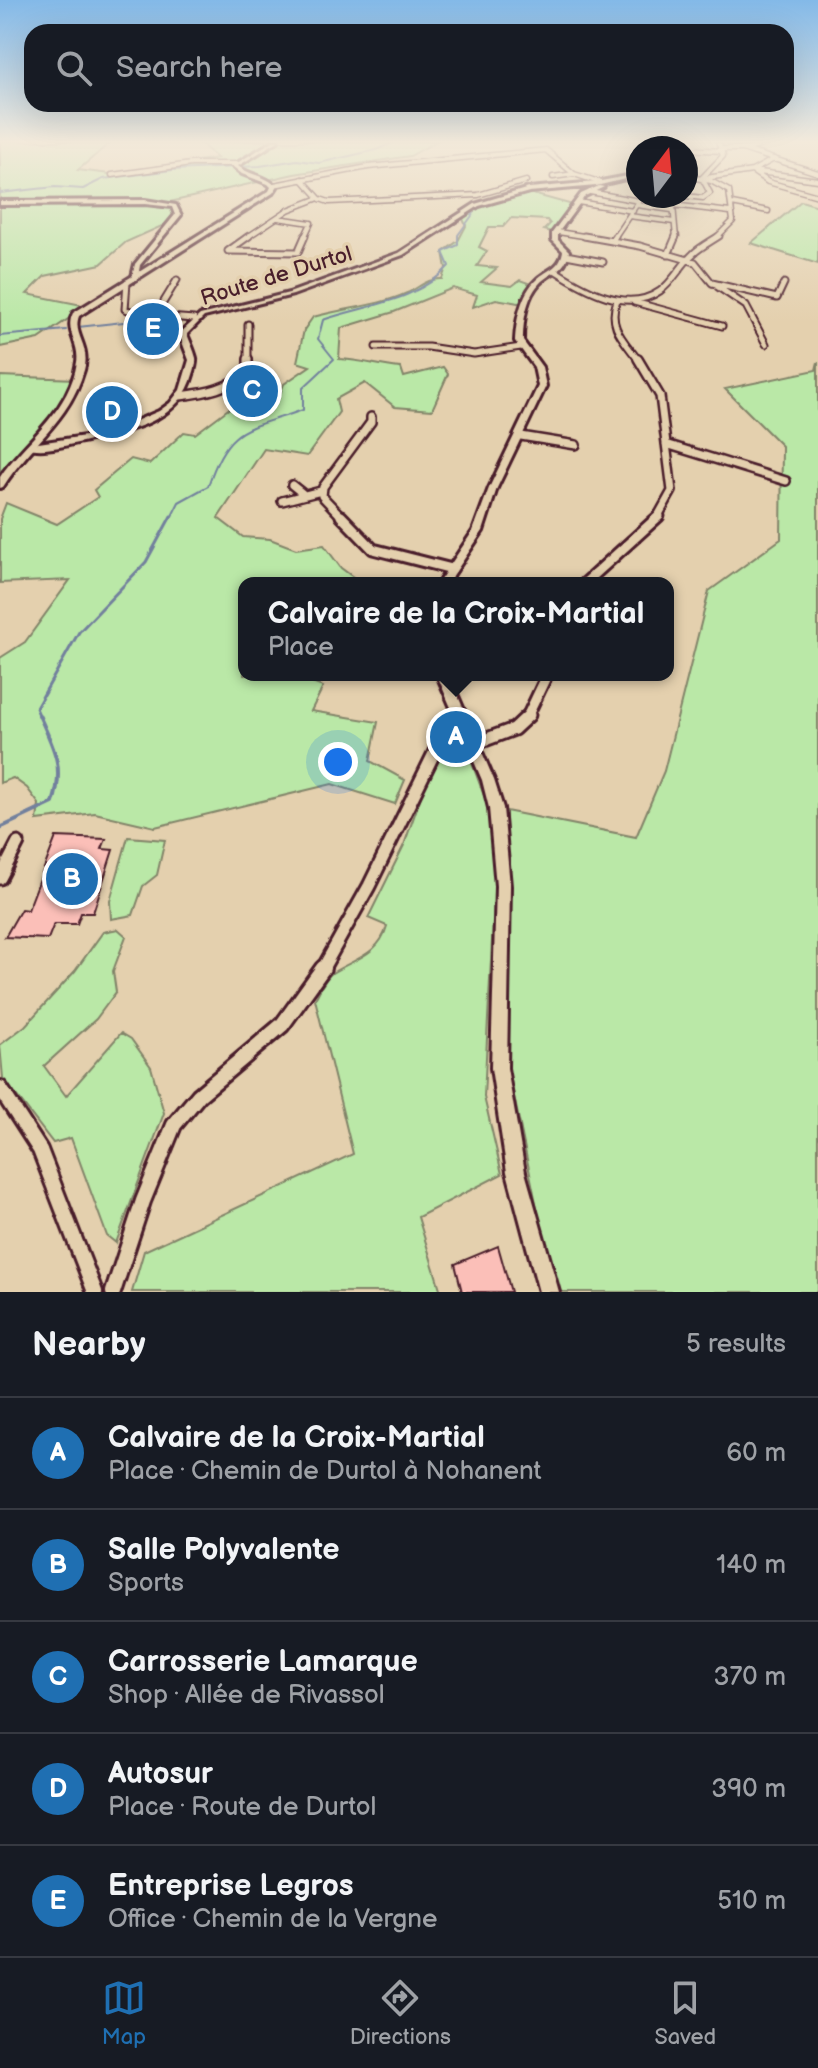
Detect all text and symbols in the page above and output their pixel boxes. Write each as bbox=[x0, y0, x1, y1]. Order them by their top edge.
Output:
search box bbox=[24, 24, 794, 112]
icon: search bbox=[52, 46, 96, 90]
text: Search here bbox=[116, 50, 282, 86]
north arrow bbox=[626, 136, 698, 208]
street label: Route de Durtol bbox=[198, 241, 355, 312]
pin: E bbox=[127, 299, 179, 359]
pin: C bbox=[226, 361, 278, 421]
pin: D bbox=[86, 382, 138, 442]
popup bbox=[238, 577, 674, 681]
text: Calvaire de la Croix-Martial bbox=[268, 596, 644, 632]
text: Place bbox=[268, 632, 334, 663]
pin: A bbox=[430, 707, 482, 767]
your location bbox=[318, 742, 358, 782]
pin: B bbox=[46, 849, 98, 909]
text: Nearby bbox=[32, 1324, 146, 1365]
text: 5 results bbox=[686, 1329, 786, 1360]
text: Calvaire de la Croix-Martial bbox=[108, 1420, 485, 1456]
text: A bbox=[50, 1438, 66, 1469]
text: 60 m bbox=[726, 1438, 786, 1469]
text: Place · Chemin de Durtol à Nohanent bbox=[108, 1456, 542, 1487]
text: Salle Polyvalente bbox=[108, 1532, 339, 1568]
text: B bbox=[49, 1550, 67, 1581]
text: 140 m bbox=[716, 1550, 786, 1581]
text: Sports bbox=[108, 1568, 184, 1599]
text: Carrosserie Lamarque bbox=[108, 1644, 418, 1680]
text: C bbox=[49, 1662, 67, 1693]
text: 370 m bbox=[713, 1662, 786, 1693]
text: Shop · Allée de Rivassol bbox=[108, 1680, 385, 1711]
text: Autosur bbox=[108, 1756, 213, 1792]
text: D bbox=[49, 1774, 67, 1805]
text: 390 m bbox=[711, 1774, 786, 1805]
text: Place · Route de Durtol bbox=[108, 1792, 376, 1823]
text: Entreprise Legros bbox=[108, 1868, 354, 1904]
text: E bbox=[50, 1886, 66, 1917]
text: 510 m bbox=[717, 1886, 786, 1917]
text: Office · Chemin de la Vergne bbox=[108, 1904, 437, 1935]
tab: Map bbox=[102, 1976, 146, 2051]
tab: Directions bbox=[350, 1976, 451, 2051]
tab: Saved bbox=[654, 1976, 716, 2051]

